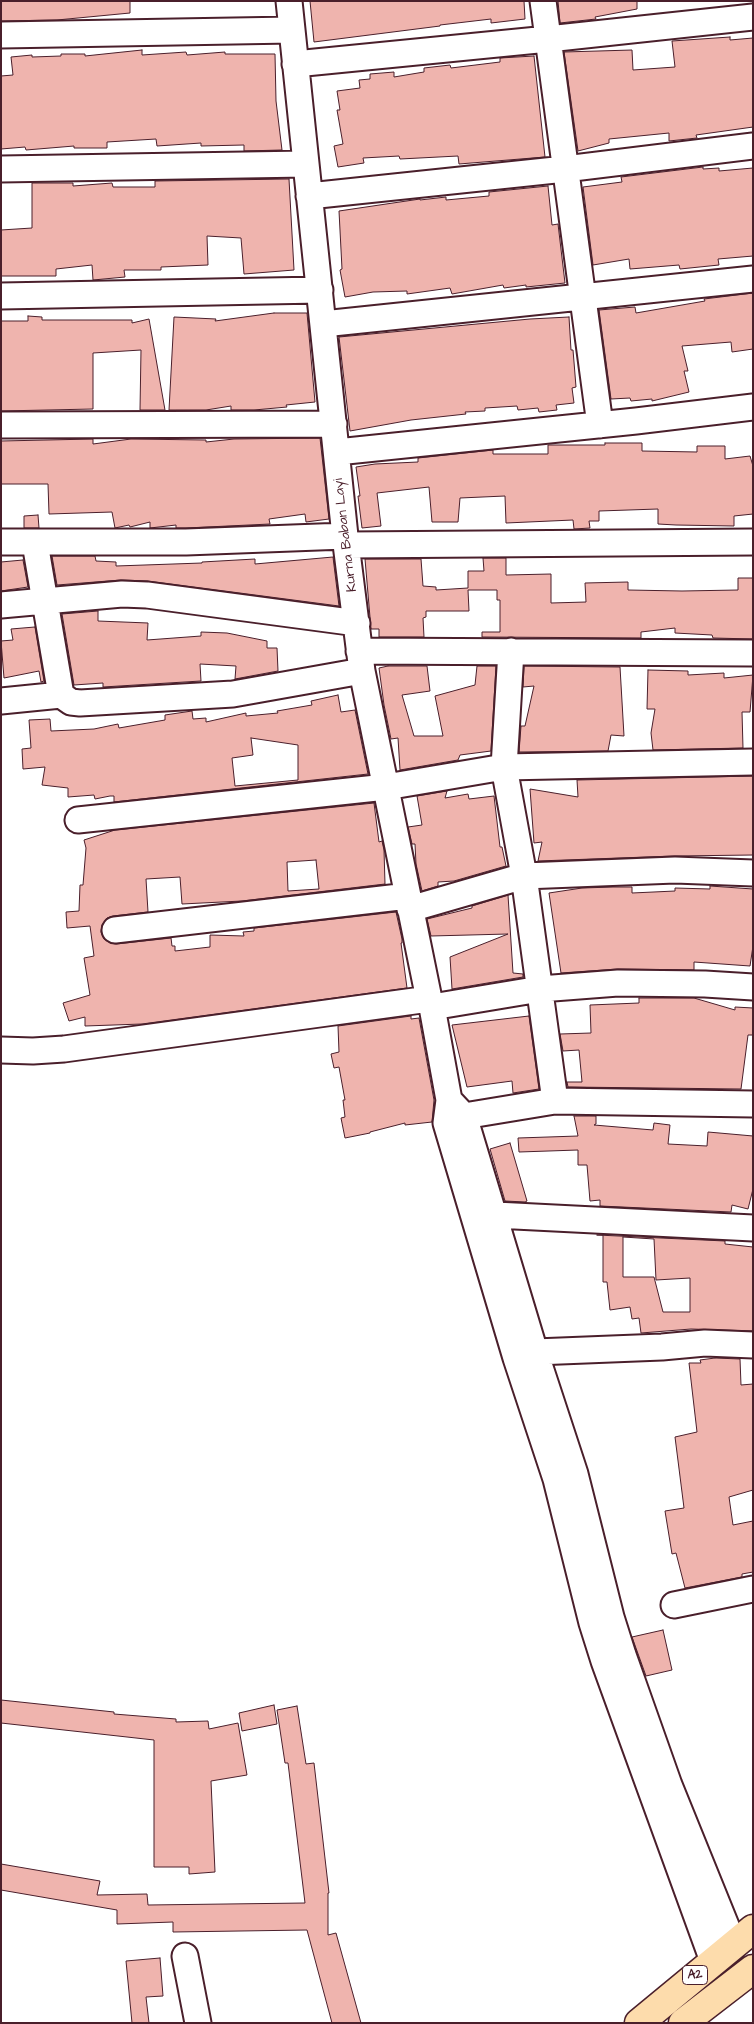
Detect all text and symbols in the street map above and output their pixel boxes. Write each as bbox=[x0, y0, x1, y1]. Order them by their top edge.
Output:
street label: Kurna Baban Layi bbox=[331, 477, 361, 593]
road number: A2 bbox=[682, 1966, 708, 1984]

